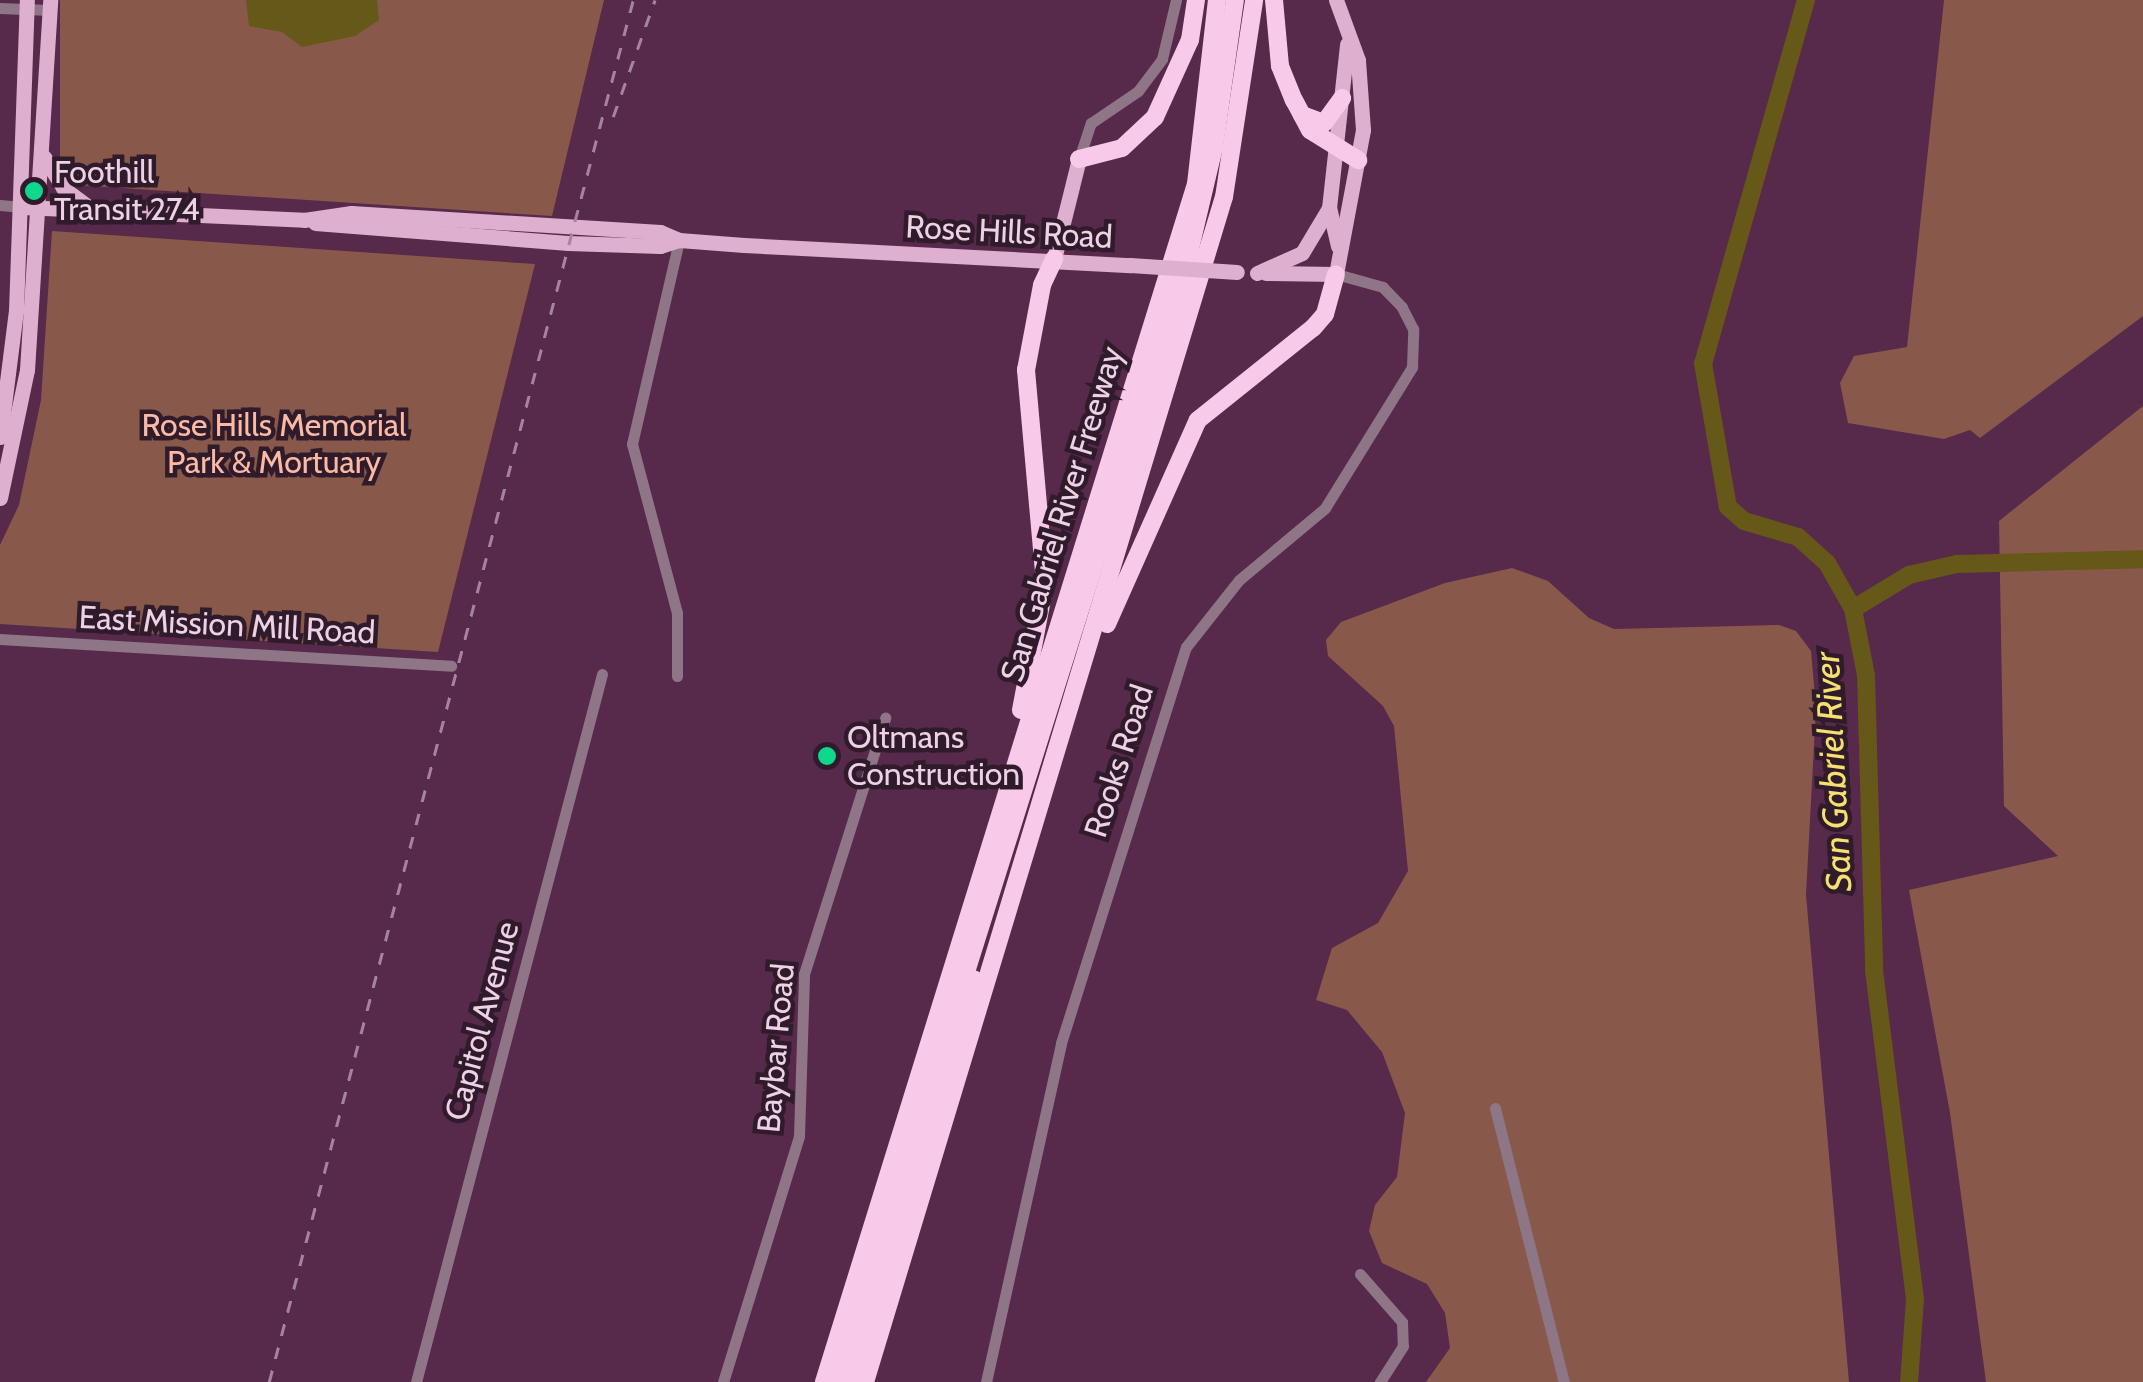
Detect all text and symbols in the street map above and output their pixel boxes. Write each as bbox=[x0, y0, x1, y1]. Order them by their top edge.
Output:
place label: Foothill Transit 274 bbox=[54, 154, 200, 229]
marker: Foothill Transit 274 bbox=[23, 180, 45, 202]
street label: Rose Hills Road bbox=[905, 207, 1113, 257]
street label: San Gabriel River Freeway bbox=[993, 342, 1131, 686]
park label: Rose Hills Memorial Park & Mortuary bbox=[141, 407, 407, 482]
street label: East Mission Mill Road bbox=[78, 598, 376, 652]
water label: San Gabriel River bbox=[1806, 651, 1860, 893]
street label: Rooks Road bbox=[1076, 680, 1162, 842]
place label: Oltmans Construction bbox=[847, 719, 1020, 794]
marker: Oltmans Construction bbox=[816, 745, 838, 767]
street label: Capitol Avenue bbox=[437, 917, 527, 1125]
street label: Baybar Road bbox=[749, 962, 803, 1134]

